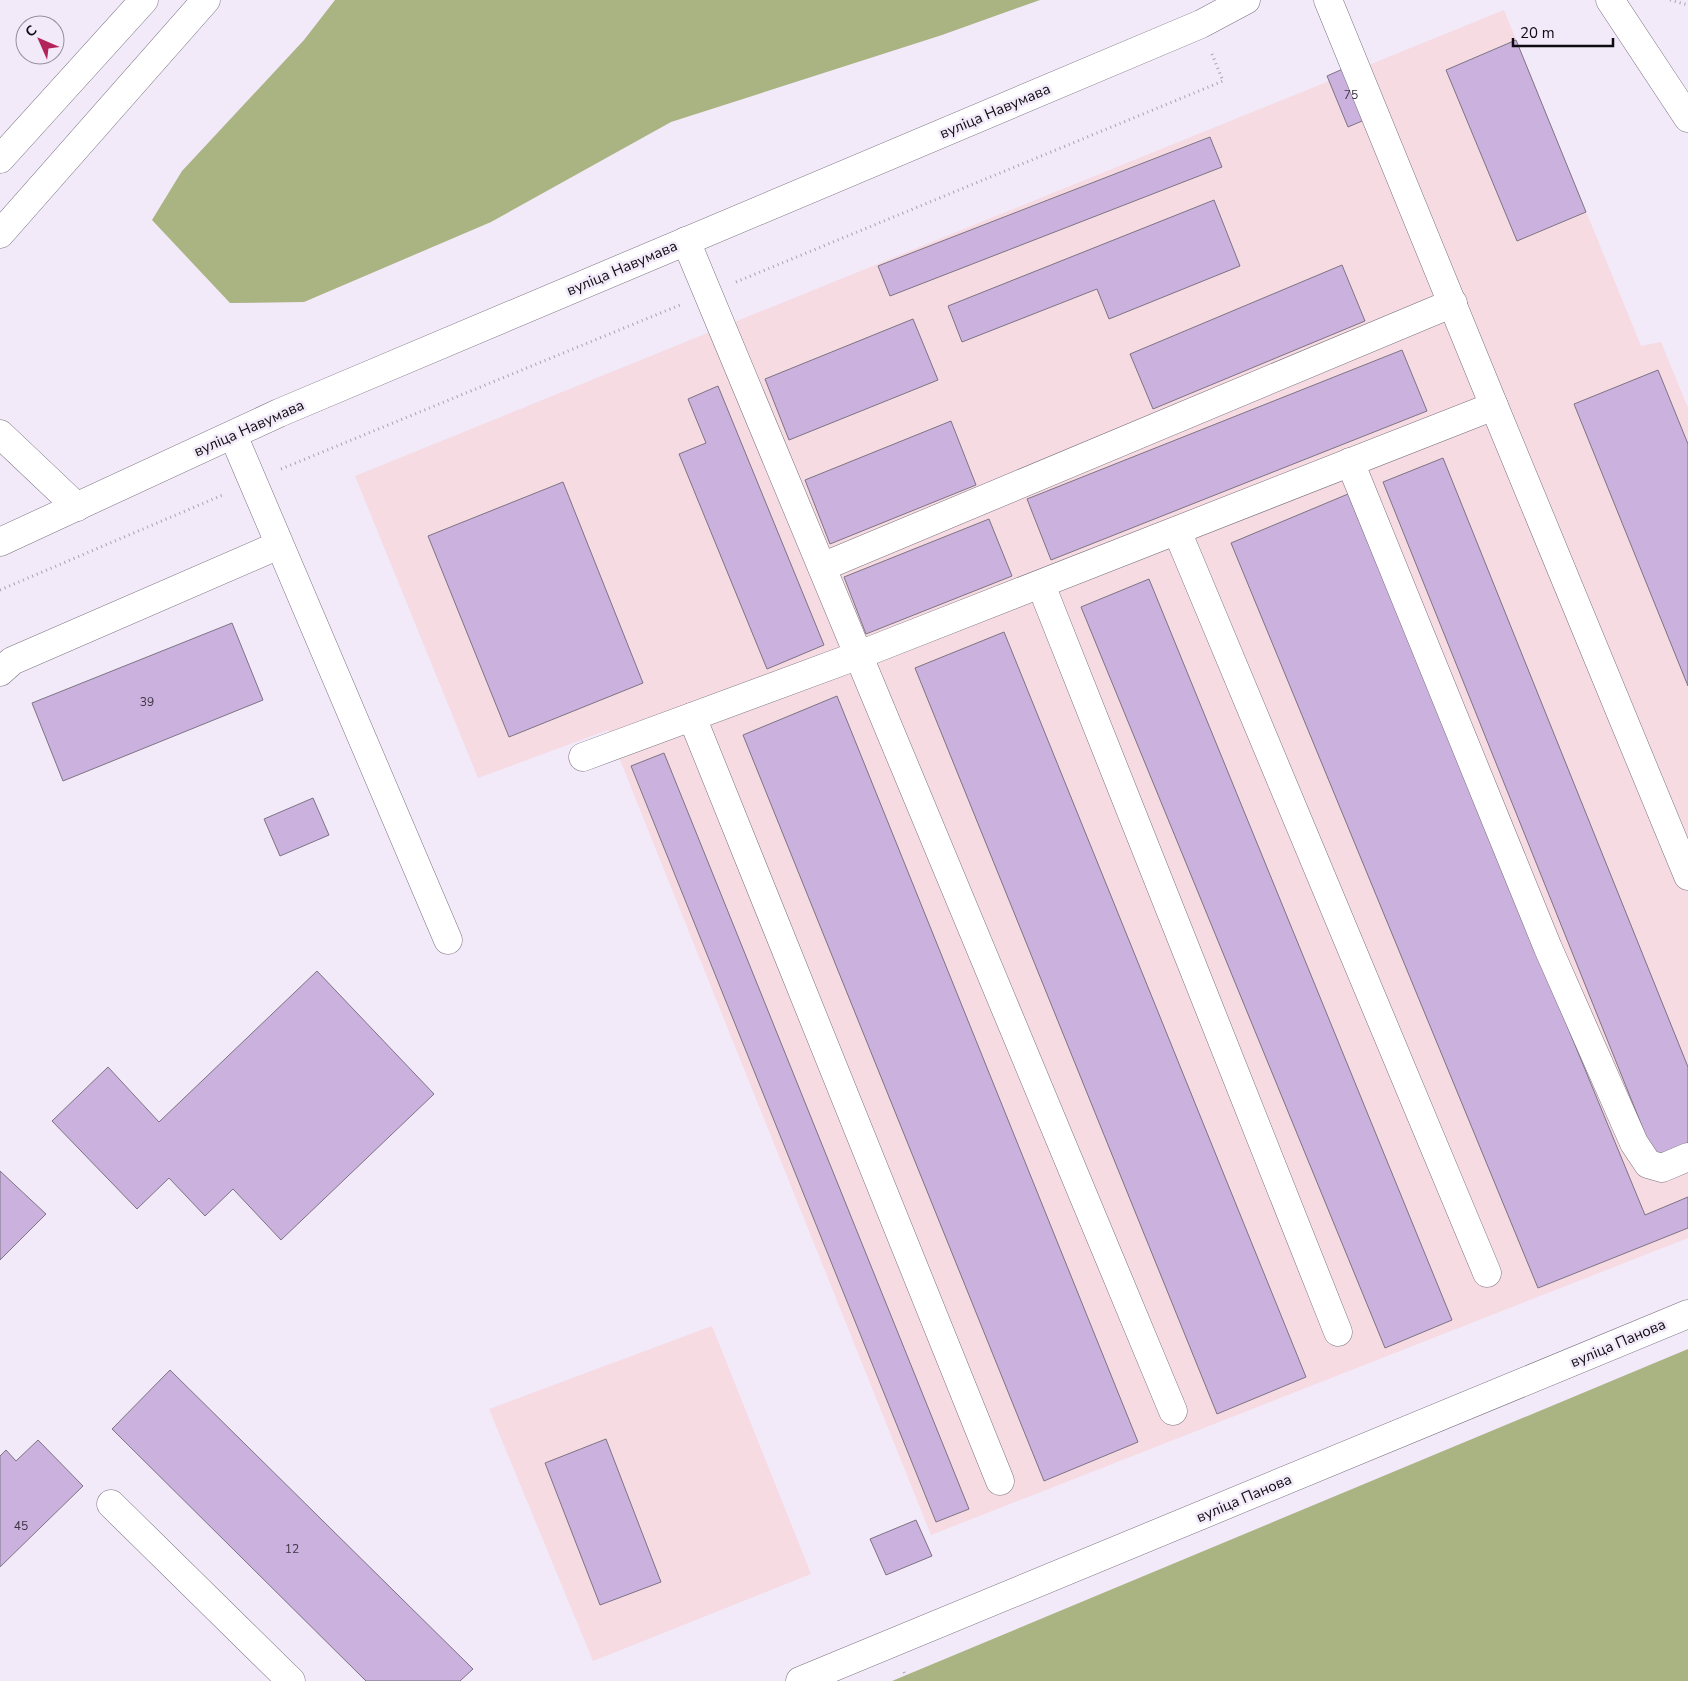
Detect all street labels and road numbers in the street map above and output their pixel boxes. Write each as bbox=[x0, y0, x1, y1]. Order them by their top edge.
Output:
street label: вуліца Навумава bbox=[937, 79, 1053, 143]
street label: вуліца Навумава bbox=[564, 236, 680, 300]
street label: вуліца Навумава bbox=[191, 395, 307, 461]
street label: вуліца Панова bbox=[1567, 1314, 1669, 1372]
street label: вуліца Панова bbox=[1193, 1469, 1295, 1527]

